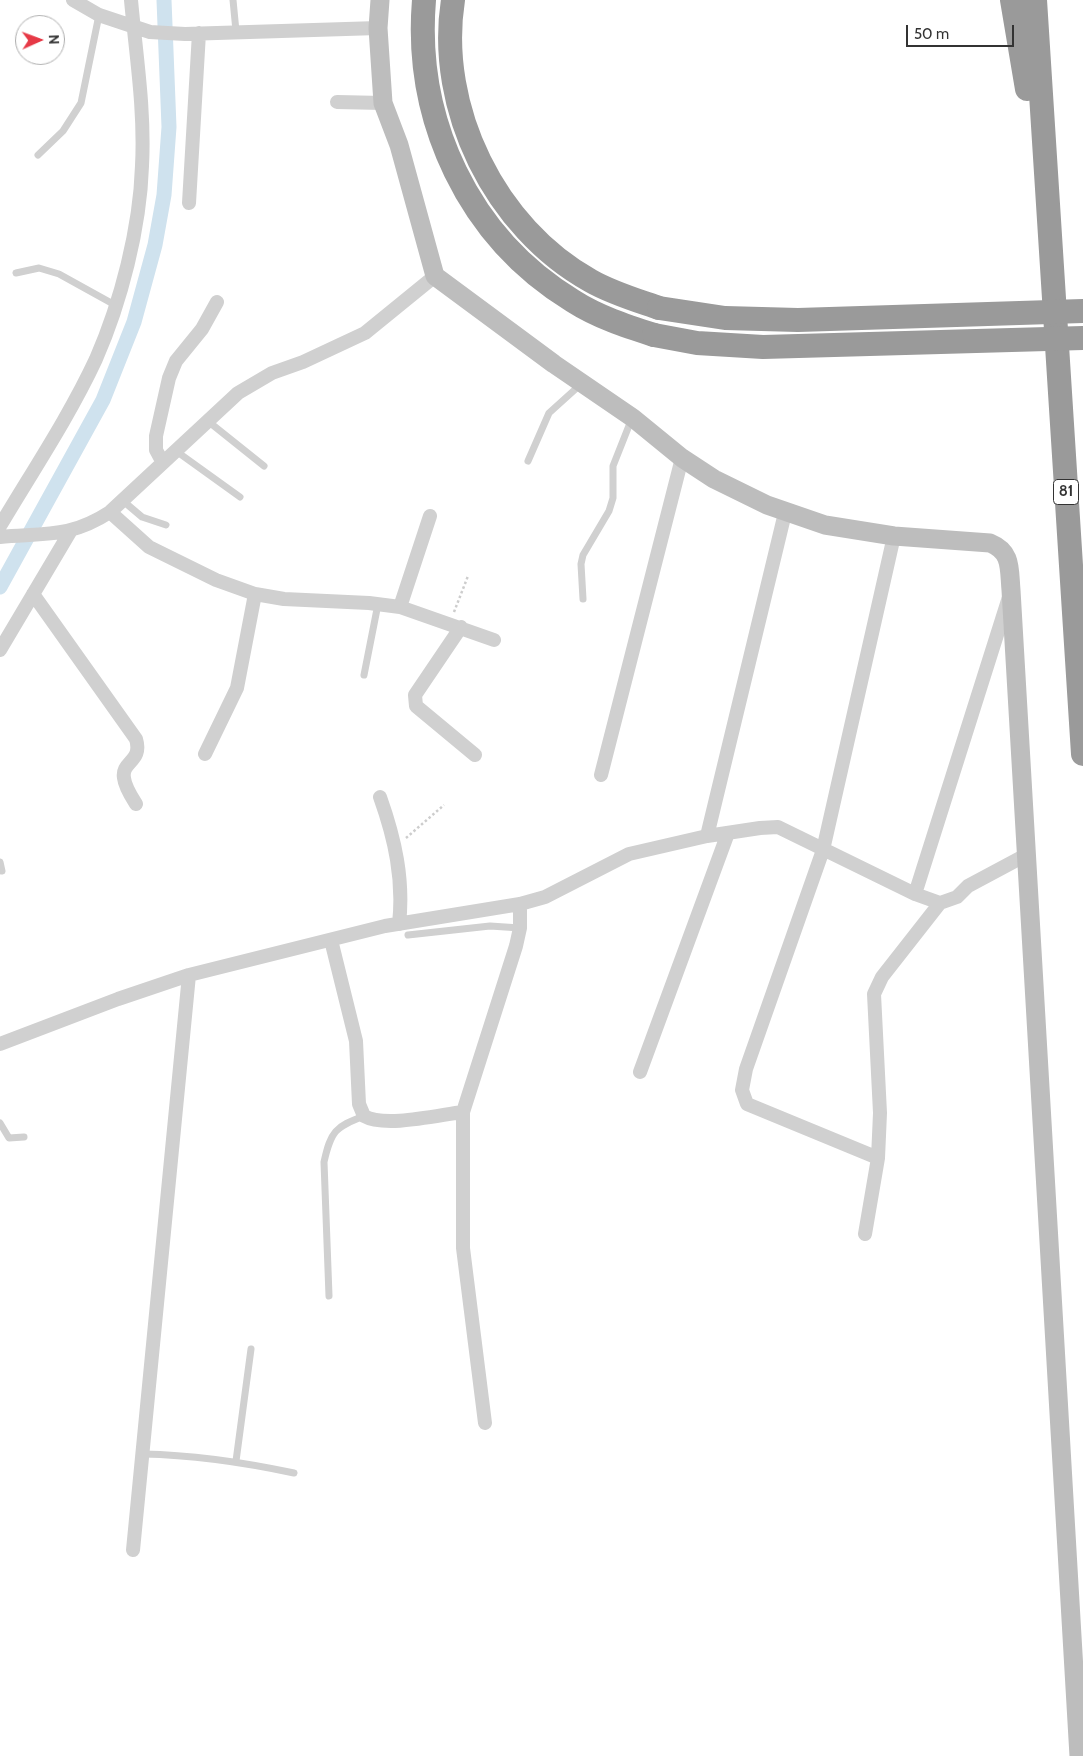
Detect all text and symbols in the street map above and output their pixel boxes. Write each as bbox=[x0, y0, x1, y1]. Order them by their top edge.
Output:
north arrow bbox=[15, 15, 65, 65]
scale bar bbox=[908, 15, 1016, 47]
text: 50 m bbox=[914, 25, 949, 43]
text: N bbox=[45, 34, 63, 45]
road number: 81 bbox=[1054, 480, 1078, 504]

